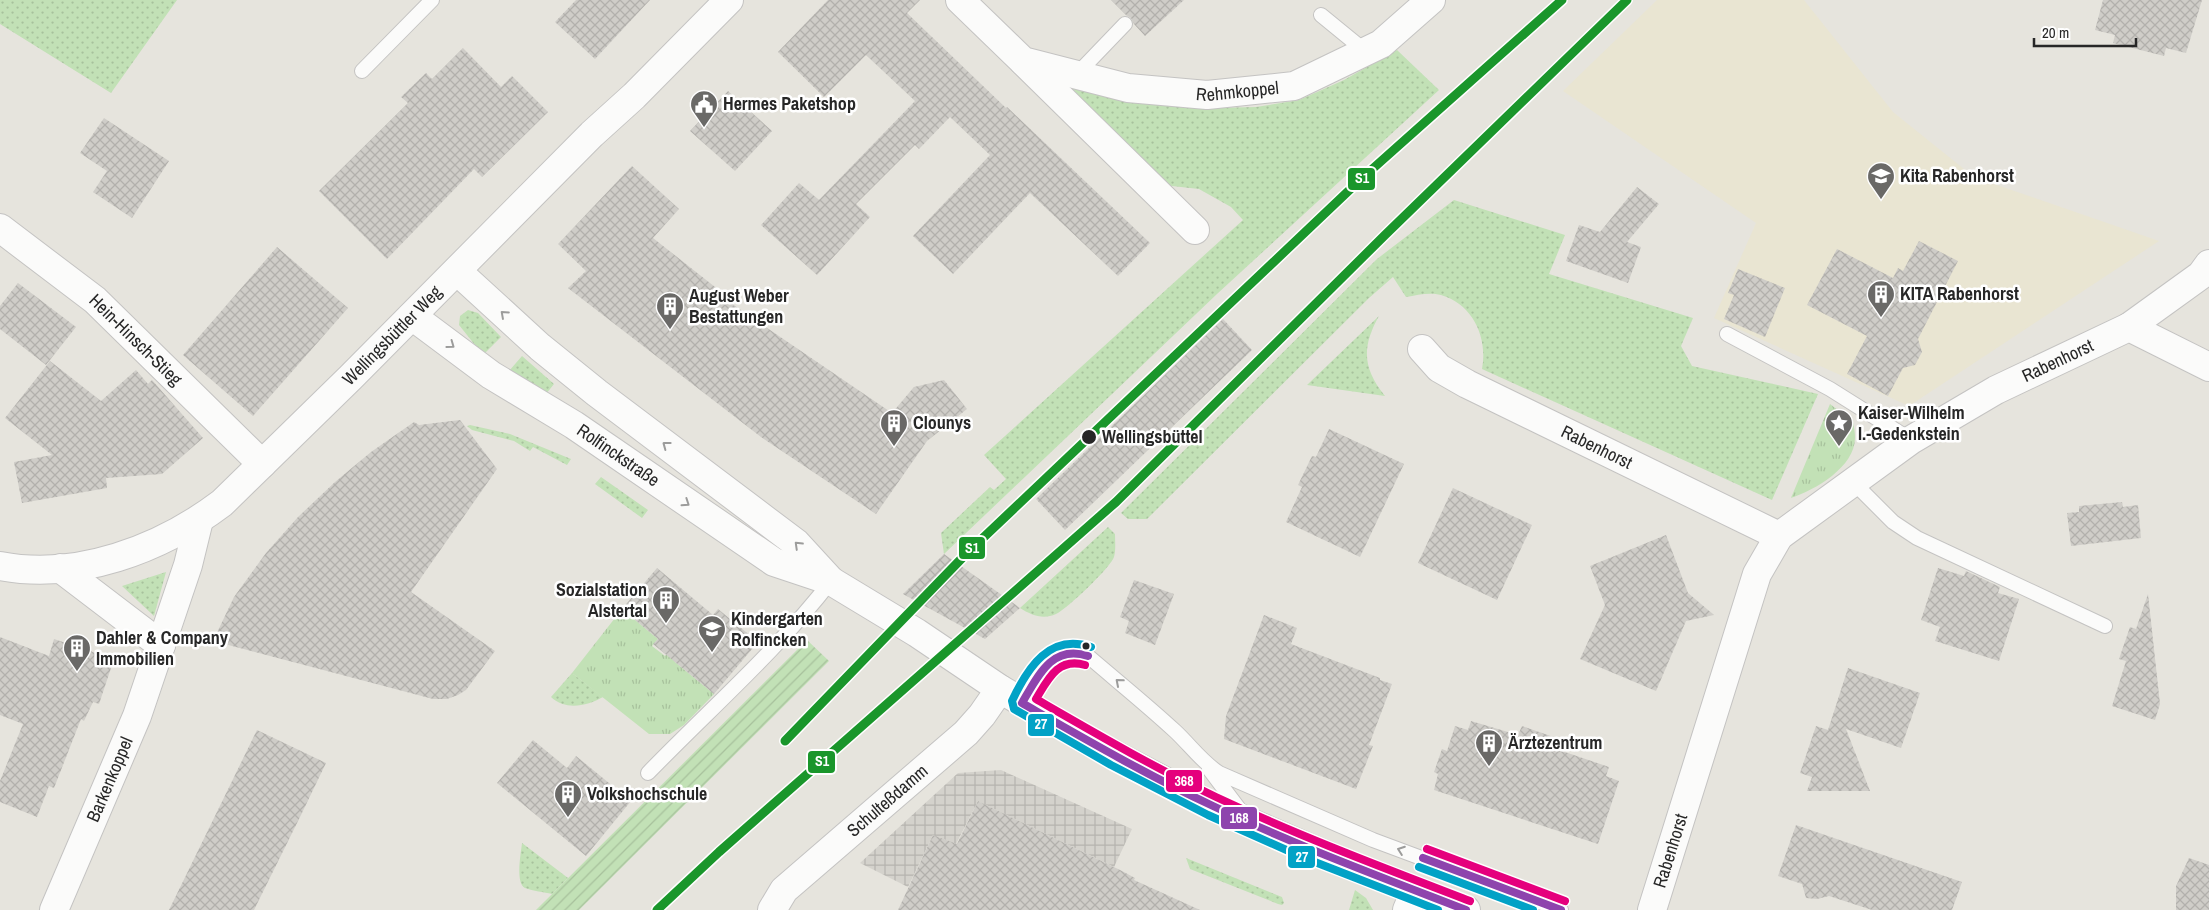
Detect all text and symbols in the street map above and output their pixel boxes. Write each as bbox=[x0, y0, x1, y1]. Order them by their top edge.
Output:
scale bar bbox=[2034, 15, 2136, 47]
text: 20 m bbox=[2042, 22, 2069, 43]
street label: Rehmkoppel bbox=[1195, 75, 1280, 107]
public building icon: Hermes Paketshop bbox=[689, 89, 719, 128]
place label: Hermes Paketshop bbox=[723, 91, 856, 116]
school or university icon: Kita Rabenhorst bbox=[1866, 161, 1896, 200]
place label: Kita Rabenhorst bbox=[1900, 163, 2014, 188]
line badge: S1 bbox=[1347, 167, 1376, 191]
text: S1 bbox=[1355, 169, 1370, 187]
street label: Wellingsbüttler Weg bbox=[337, 279, 448, 391]
building icon: KITA Rabenhorst bbox=[1866, 279, 1896, 318]
place label: KITA Rabenhorst bbox=[1900, 281, 2019, 306]
place label: August Weber Bestattungen bbox=[689, 283, 789, 329]
street label: Hein-Hinsch-Stieg bbox=[84, 288, 189, 391]
building icon: August Weber Bestattungen bbox=[655, 291, 685, 330]
one-way arrow bbox=[500, 311, 509, 320]
street label: Rabenhorst bbox=[2018, 333, 2097, 388]
one-way arrow bbox=[445, 340, 454, 348]
place label: Kaiser-Wilhelm I.-Gedenkstein bbox=[1858, 400, 1965, 446]
building icon: Clounys bbox=[879, 408, 909, 447]
place icon: Kaiser-Wilhelm I.-Gedenkstein bbox=[1824, 408, 1854, 447]
place label: Clounys bbox=[913, 410, 971, 435]
street label: Rolfinckstraße bbox=[572, 418, 665, 492]
street label: Rabenhorst bbox=[1557, 419, 1637, 475]
place label: Wellingsbüttel bbox=[1102, 424, 1203, 449]
marker: Wellingsbüttel bbox=[1080, 428, 1098, 446]
one-way arrow bbox=[662, 442, 672, 451]
one-way arrow bbox=[680, 497, 689, 506]
line badge: S1 bbox=[958, 536, 986, 560]
text: S1 bbox=[965, 539, 980, 557]
one-way arrow bbox=[795, 542, 804, 551]
place label: Sozialstation Alstertal bbox=[556, 577, 647, 623]
building icon: Sozialstation Alstertal bbox=[651, 585, 681, 624]
place label: Kindergarten Rolfincken bbox=[731, 606, 823, 652]
school or university icon: Kindergarten Rolfincken bbox=[697, 614, 727, 653]
place label: Dahler & Company Immobilien bbox=[96, 625, 229, 671]
building icon: Dahler & Company Immobilien bbox=[62, 633, 92, 672]
unlabelled marker bbox=[1081, 641, 1091, 651]
one-way arrow bbox=[1115, 679, 1124, 688]
line badge: 27 bbox=[1027, 713, 1055, 737]
text: 27 bbox=[1035, 715, 1048, 733]
building icon: Ärztezentrum bbox=[1474, 728, 1504, 767]
place label: Ärztezentrum bbox=[1508, 730, 1602, 755]
street label: Barkenkoppel bbox=[80, 733, 139, 826]
line badge: S1 bbox=[807, 750, 836, 774]
text: S1 bbox=[815, 752, 830, 770]
street label: Schulteßdamm bbox=[841, 758, 933, 842]
line badge: 368 bbox=[1165, 769, 1203, 793]
text: 368 bbox=[1174, 772, 1194, 790]
building icon: Volkshochschule bbox=[553, 779, 583, 818]
place label: Volkshochschule bbox=[587, 781, 707, 806]
line badge: 168 bbox=[1220, 806, 1258, 830]
text: 168 bbox=[1229, 809, 1249, 827]
street label: Rabenhorst bbox=[1647, 810, 1693, 891]
line badge: 27 bbox=[1287, 845, 1316, 869]
one-way arrow bbox=[1397, 846, 1406, 856]
text: 27 bbox=[1296, 848, 1309, 866]

